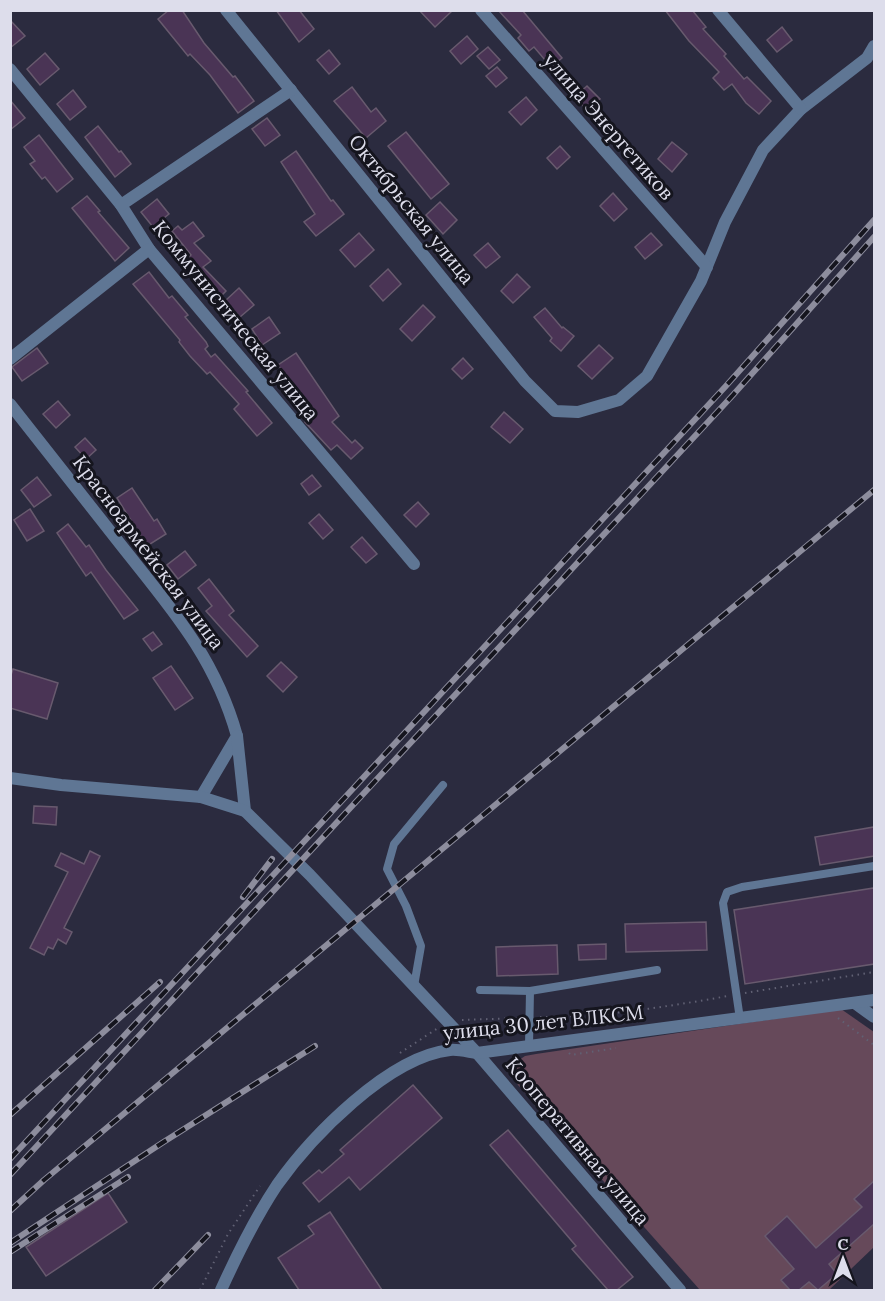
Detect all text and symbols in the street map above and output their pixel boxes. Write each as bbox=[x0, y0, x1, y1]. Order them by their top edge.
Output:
street label: улица Энергетиков bbox=[538, 47, 680, 205]
street label: Октябрьская улица bbox=[344, 129, 480, 289]
street label: Коммунистическая улица bbox=[147, 215, 325, 425]
street label: Красноармейская улица bbox=[68, 450, 230, 654]
street label: улица 30 лет ВЛКСМ bbox=[442, 999, 644, 1045]
street label: Кооперативная улица bbox=[500, 1052, 656, 1230]
north arrow bbox=[813, 1229, 873, 1289]
text: С bbox=[837, 1234, 849, 1254]

